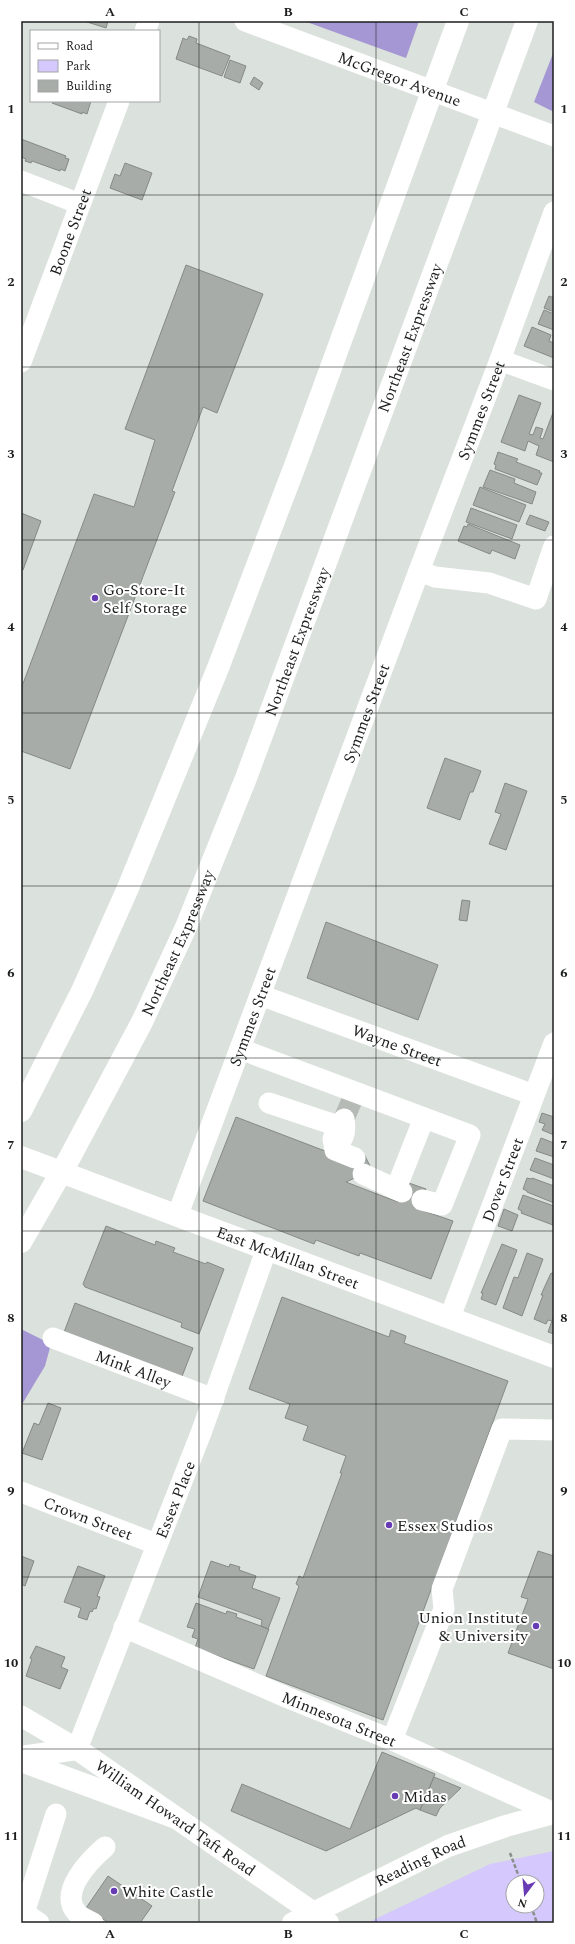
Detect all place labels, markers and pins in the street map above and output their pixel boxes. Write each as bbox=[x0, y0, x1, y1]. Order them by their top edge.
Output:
place label: Go-Store-It Self Storage bbox=[103, 578, 187, 620]
marker: Go-Store-It Self Storage bbox=[90, 593, 100, 603]
place label: Essex Studios bbox=[397, 1514, 493, 1538]
marker: Essex Studios bbox=[384, 1520, 394, 1530]
place label: Union Institute & University bbox=[418, 1606, 529, 1648]
marker: Union Institute & University bbox=[531, 1621, 541, 1631]
place label: Midas bbox=[403, 1785, 447, 1809]
marker: Midas bbox=[390, 1791, 400, 1801]
place label: White Castle bbox=[122, 1880, 214, 1904]
marker: White Castle bbox=[109, 1886, 119, 1896]

